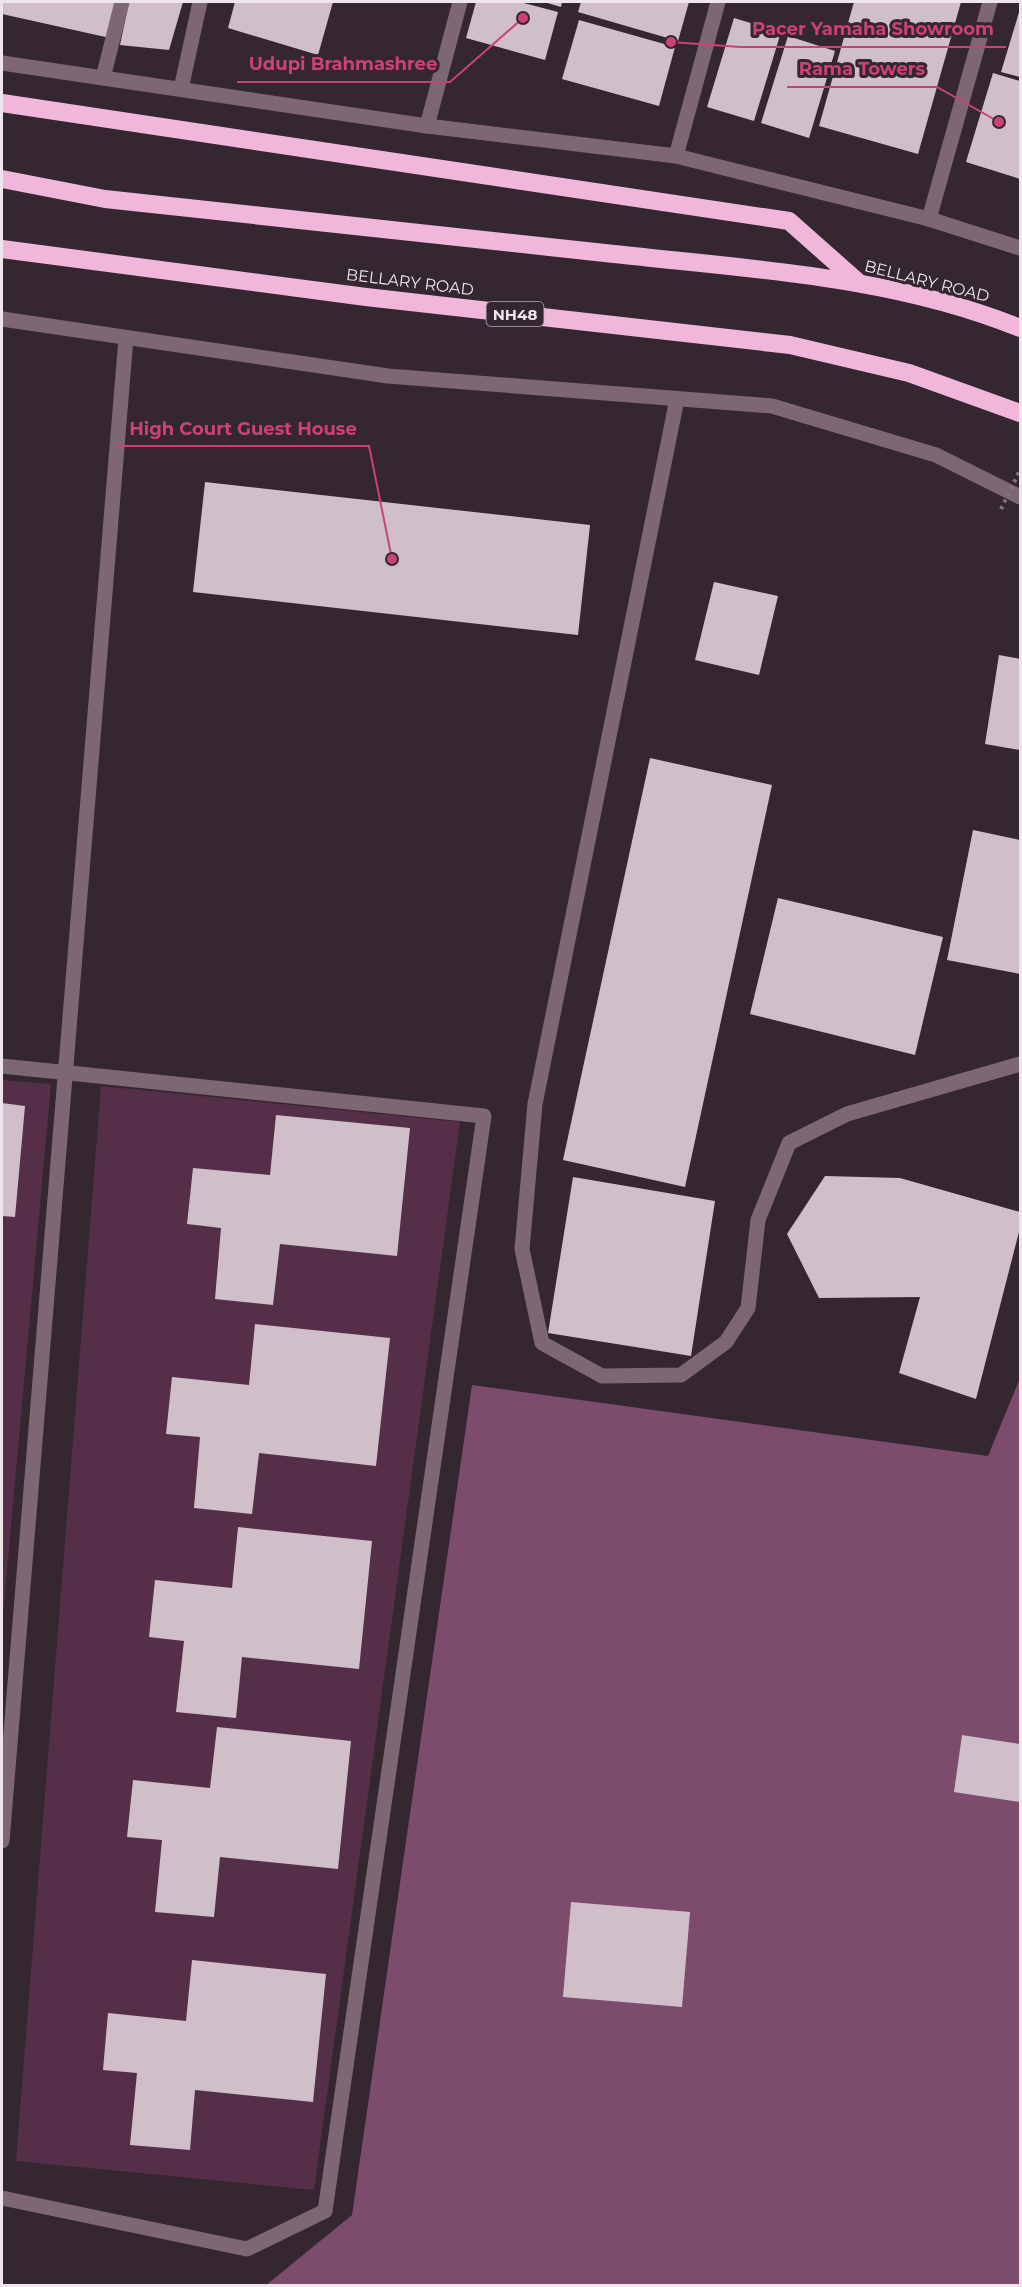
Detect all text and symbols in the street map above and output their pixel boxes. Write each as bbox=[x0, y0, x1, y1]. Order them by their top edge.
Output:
callout: Pacer Yamaha Showroom bbox=[740, 11, 1006, 47]
text: Pacer Yamaha Showroom bbox=[752, 18, 994, 40]
callout: Udupi Brahmashree bbox=[237, 46, 450, 82]
callout: Rama Towers bbox=[787, 51, 937, 87]
text: Udupi Brahmashree bbox=[249, 53, 437, 75]
text: Rama Towers bbox=[799, 58, 926, 80]
street label: BELLARY ROAD bbox=[862, 256, 992, 306]
street label: BELLARY ROAD bbox=[345, 265, 475, 299]
road number: NH48 bbox=[486, 302, 544, 326]
callout: High Court Guest House bbox=[117, 410, 369, 446]
text: High Court Guest House bbox=[129, 418, 357, 440]

